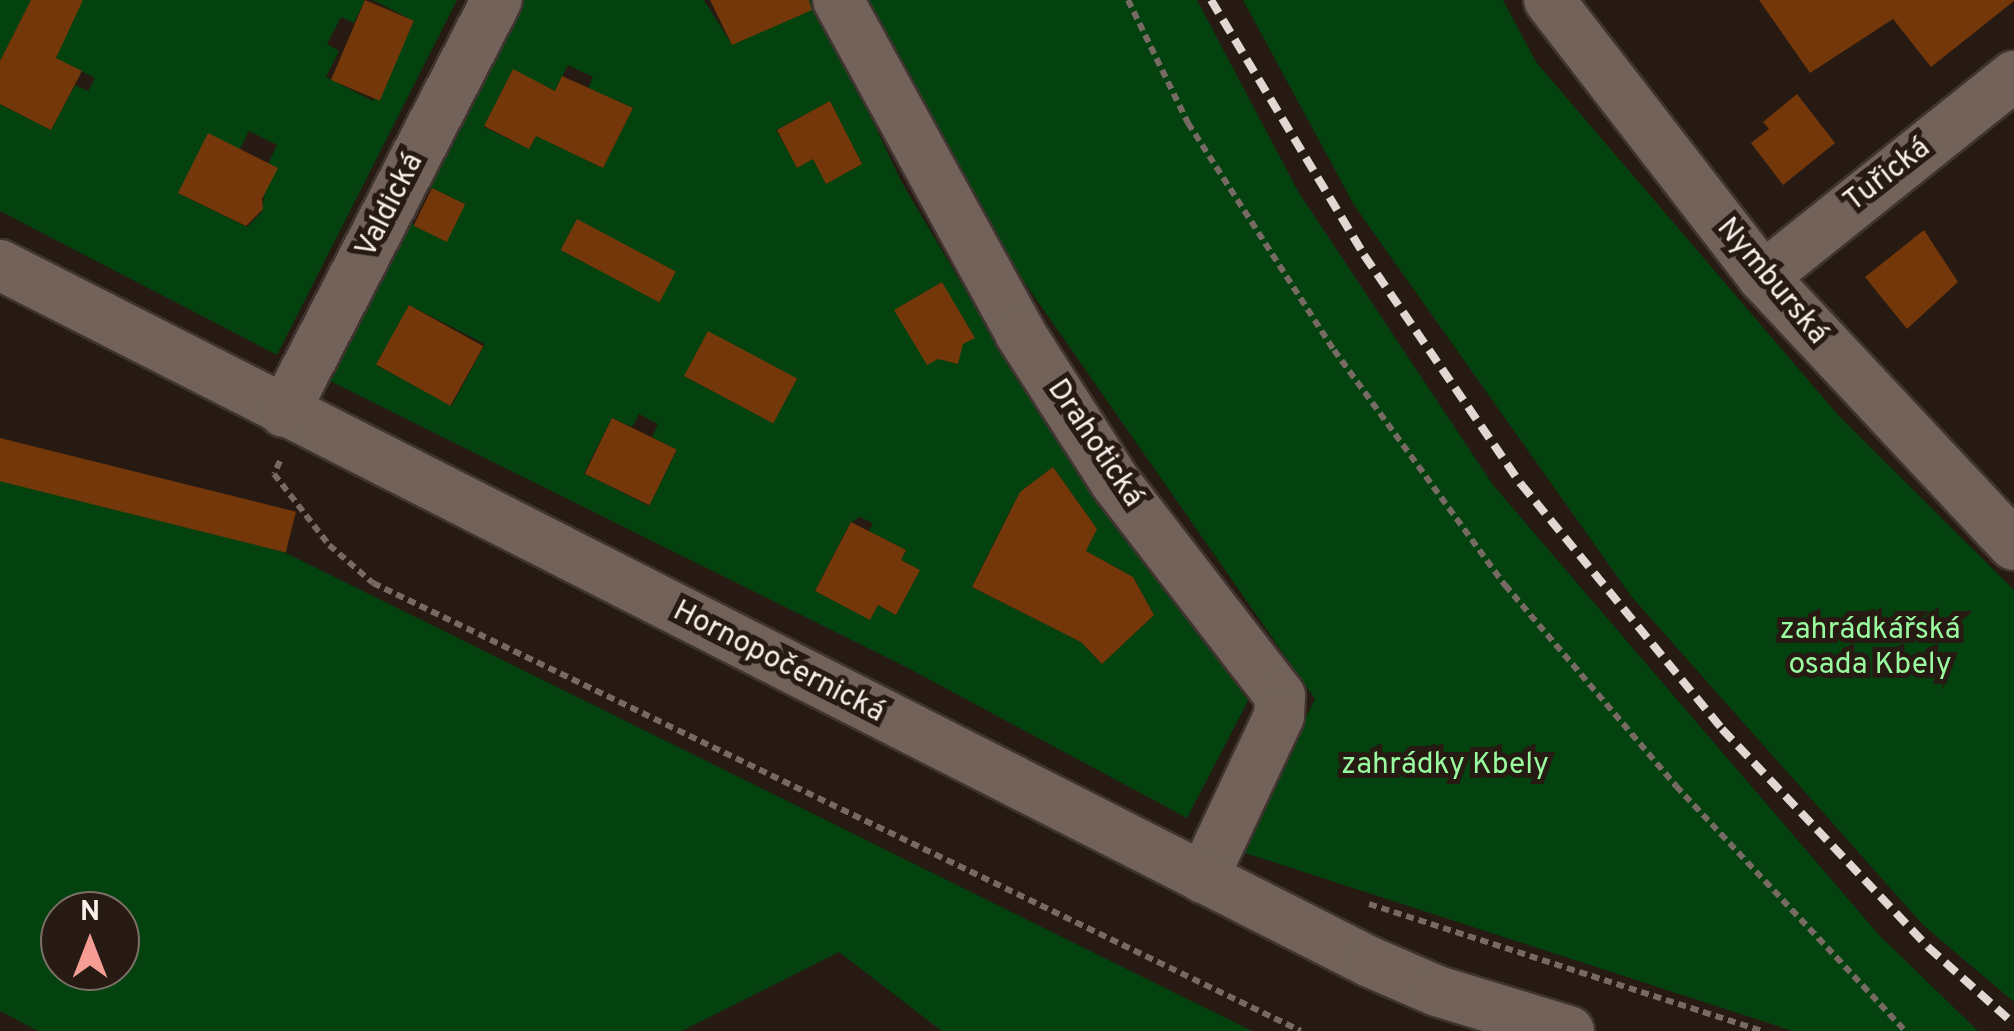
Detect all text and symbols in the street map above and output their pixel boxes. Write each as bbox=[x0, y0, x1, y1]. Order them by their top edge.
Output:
street label: Tuřická bbox=[1838, 131, 1938, 221]
street label: Valdická bbox=[349, 148, 433, 264]
street label: Nymburská bbox=[1708, 211, 1834, 353]
street label: Drahotická bbox=[1038, 373, 1150, 515]
street label: Hornopočernická bbox=[666, 594, 890, 732]
park label: zahrádkářská osada Kbely bbox=[1780, 613, 1960, 684]
park label: zahrádky Kbely bbox=[1341, 748, 1549, 784]
north arrow bbox=[40, 891, 140, 991]
text: N bbox=[80, 895, 100, 931]

